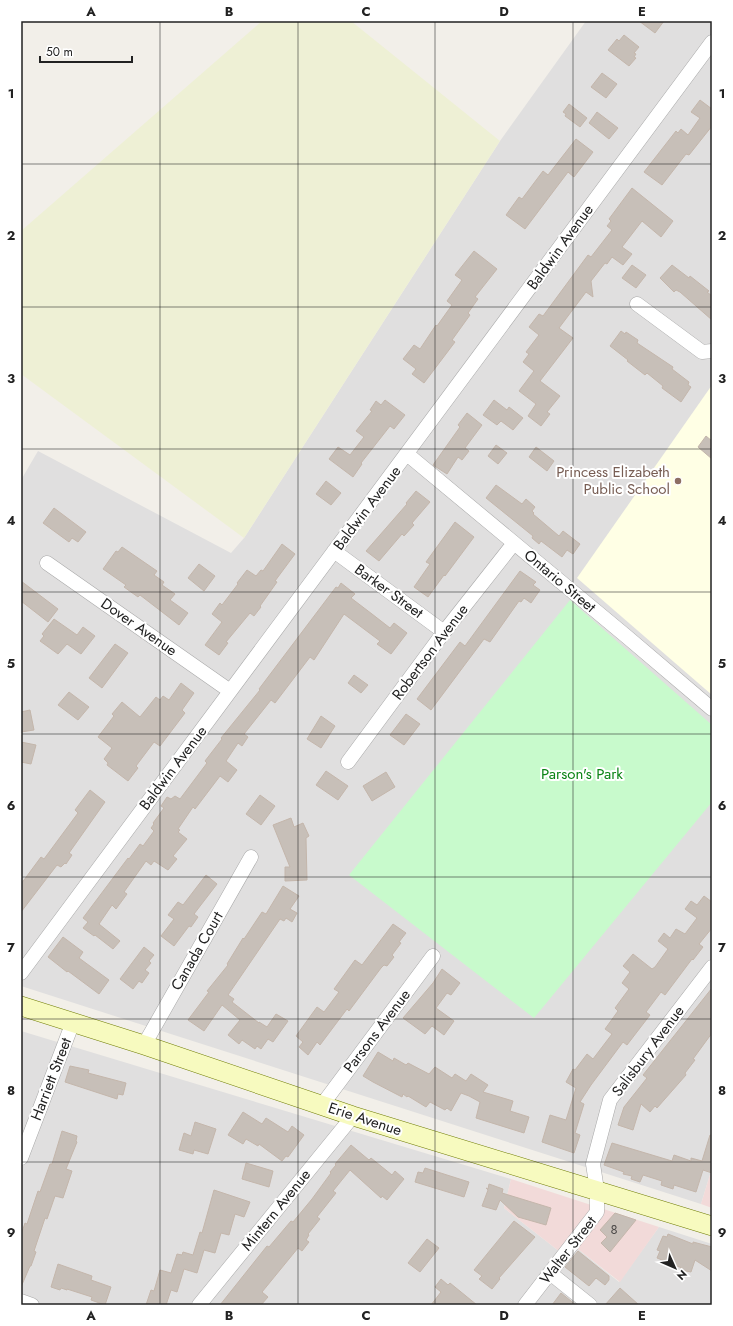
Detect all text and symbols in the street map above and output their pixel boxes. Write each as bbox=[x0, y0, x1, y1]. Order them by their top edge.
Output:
text: A bbox=[85, 2, 96, 21]
text: B bbox=[225, 2, 234, 21]
text: C bbox=[361, 2, 371, 21]
text: D bbox=[499, 2, 509, 21]
text: E bbox=[638, 2, 646, 21]
scale bar bbox=[40, 38, 132, 64]
text: 50 m bbox=[46, 43, 73, 61]
text: 1 bbox=[8, 84, 14, 103]
text: 1 bbox=[719, 84, 725, 103]
street label: Baldwin Avenue bbox=[521, 200, 599, 294]
text: 2 bbox=[7, 226, 15, 245]
text: 2 bbox=[718, 226, 726, 245]
text: 3 bbox=[7, 369, 15, 388]
text: 3 bbox=[718, 369, 726, 388]
street label: Baldwin Avenue bbox=[328, 461, 406, 555]
place label: Princess Elizabeth Public School bbox=[556, 461, 670, 500]
marker: Princess Elizabeth Public School bbox=[673, 476, 683, 486]
text: 4 bbox=[6, 511, 16, 530]
text: 4 bbox=[717, 511, 727, 530]
street label: Ontario Street bbox=[519, 544, 601, 618]
street label: Barker Street bbox=[350, 559, 428, 624]
street label: Dover Avenue bbox=[96, 593, 182, 662]
street label: Robertson Avenue bbox=[387, 599, 474, 705]
text: 5 bbox=[7, 654, 15, 673]
text: 5 bbox=[718, 654, 726, 673]
street label: Baldwin Avenue bbox=[134, 721, 212, 815]
park label: Parson's Park bbox=[541, 763, 623, 785]
text: 6 bbox=[7, 796, 16, 815]
text: 6 bbox=[718, 796, 727, 815]
street label: Canada Court bbox=[165, 907, 229, 995]
text: 7 bbox=[7, 938, 15, 957]
text: 7 bbox=[718, 938, 726, 957]
street label: Parsons Avenue bbox=[338, 984, 416, 1077]
street label: Salisbury Avenue bbox=[607, 1001, 690, 1101]
street label: Harriett Street bbox=[25, 1034, 77, 1124]
text: 8 bbox=[7, 1081, 15, 1100]
text: 8 bbox=[718, 1081, 726, 1100]
street label: Erie Avenue bbox=[325, 1097, 405, 1141]
street label: Mintern Avenue bbox=[236, 1164, 316, 1256]
street label: Walter Street bbox=[534, 1211, 602, 1289]
house number: 8 bbox=[610, 1220, 618, 1239]
text: 9 bbox=[7, 1223, 16, 1242]
text: 9 bbox=[718, 1223, 727, 1242]
north arrow bbox=[655, 1248, 695, 1288]
text: N bbox=[673, 1266, 691, 1284]
text: A bbox=[85, 1306, 96, 1325]
text: B bbox=[225, 1306, 234, 1325]
text: C bbox=[361, 1306, 371, 1325]
text: D bbox=[499, 1306, 509, 1325]
text: E bbox=[638, 1306, 646, 1325]

